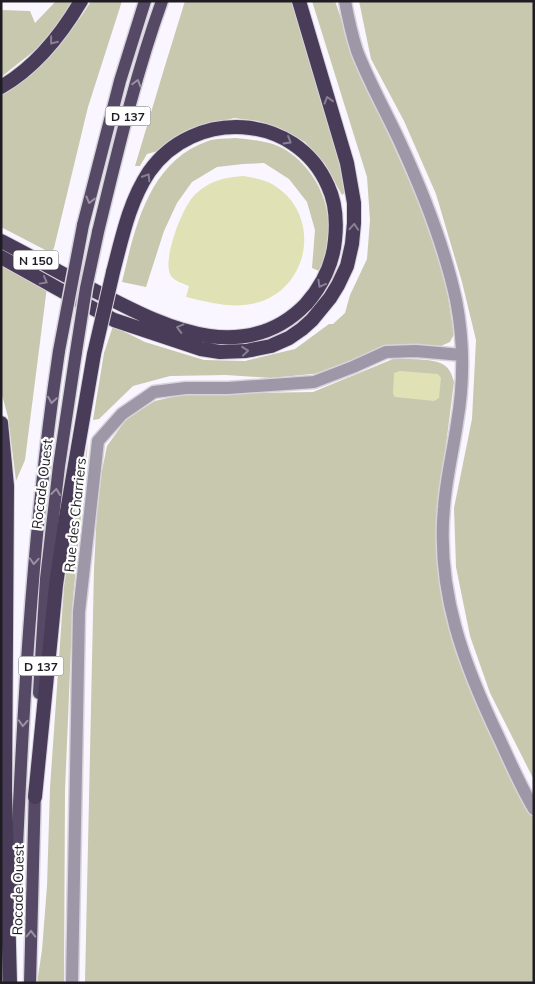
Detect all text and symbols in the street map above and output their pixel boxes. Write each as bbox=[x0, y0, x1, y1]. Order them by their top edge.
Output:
one-way arrow bbox=[50, 36, 59, 45]
one-way arrow bbox=[132, 79, 142, 87]
one-way arrow bbox=[324, 96, 334, 104]
road number: D 137 bbox=[106, 106, 150, 125]
one-way arrow bbox=[283, 135, 292, 145]
one-way arrow bbox=[140, 173, 150, 182]
one-way arrow bbox=[85, 195, 96, 204]
one-way arrow bbox=[348, 222, 359, 230]
road number: N 150 bbox=[14, 250, 58, 270]
one-way arrow bbox=[39, 275, 48, 285]
one-way arrow bbox=[317, 278, 327, 287]
one-way arrow bbox=[175, 323, 184, 334]
one-way arrow bbox=[242, 346, 250, 357]
one-way arrow bbox=[47, 396, 58, 404]
street label: Rocade Ouest bbox=[28, 438, 56, 530]
street label: Rue des Charriers bbox=[60, 457, 90, 573]
one-way arrow bbox=[50, 488, 61, 496]
one-way arrow bbox=[28, 557, 39, 565]
road number: D 137 bbox=[18, 656, 64, 676]
one-way arrow bbox=[17, 720, 28, 728]
street label: Rocade Ouest bbox=[8, 844, 28, 936]
one-way arrow bbox=[26, 930, 37, 938]

